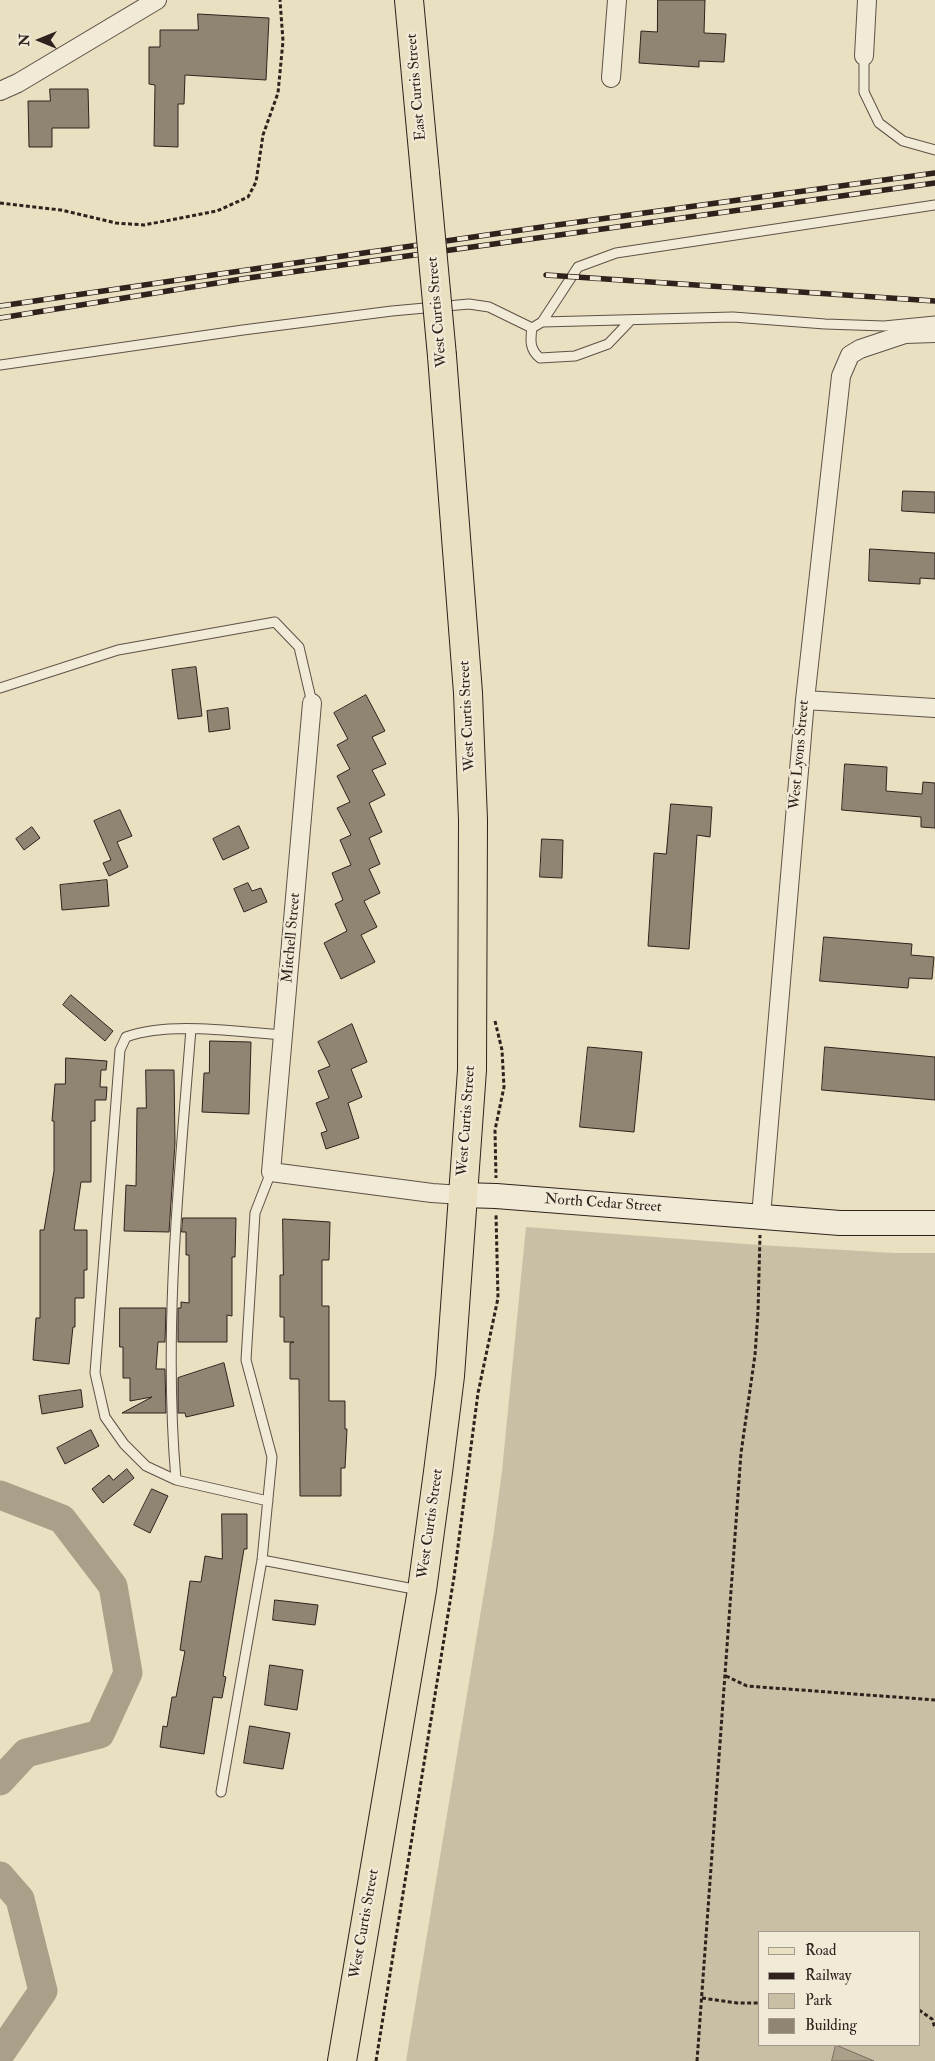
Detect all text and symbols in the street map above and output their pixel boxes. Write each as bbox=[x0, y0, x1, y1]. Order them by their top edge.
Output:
north arrow bbox=[15, 15, 65, 65]
street label: East Curtis Street bbox=[403, 33, 431, 141]
text: N bbox=[16, 34, 33, 46]
street label: West Curtis Street bbox=[424, 256, 452, 368]
street label: West Curtis Street bbox=[456, 660, 480, 772]
street label: West Lyons Street bbox=[786, 699, 814, 811]
street label: Mitchell Street bbox=[279, 892, 305, 984]
street label: West Curtis Street bbox=[454, 1065, 480, 1177]
street label: North Cedar Street bbox=[544, 1191, 662, 1217]
street label: West Curtis Street bbox=[414, 1468, 448, 1580]
street label: West Curtis Street bbox=[347, 1868, 383, 1980]
legend bbox=[758, 1931, 920, 2046]
text: Road bbox=[805, 1941, 836, 1960]
text: Railway bbox=[805, 1966, 851, 1985]
text: Park bbox=[805, 1991, 832, 2010]
text: Building bbox=[805, 2016, 857, 2035]

